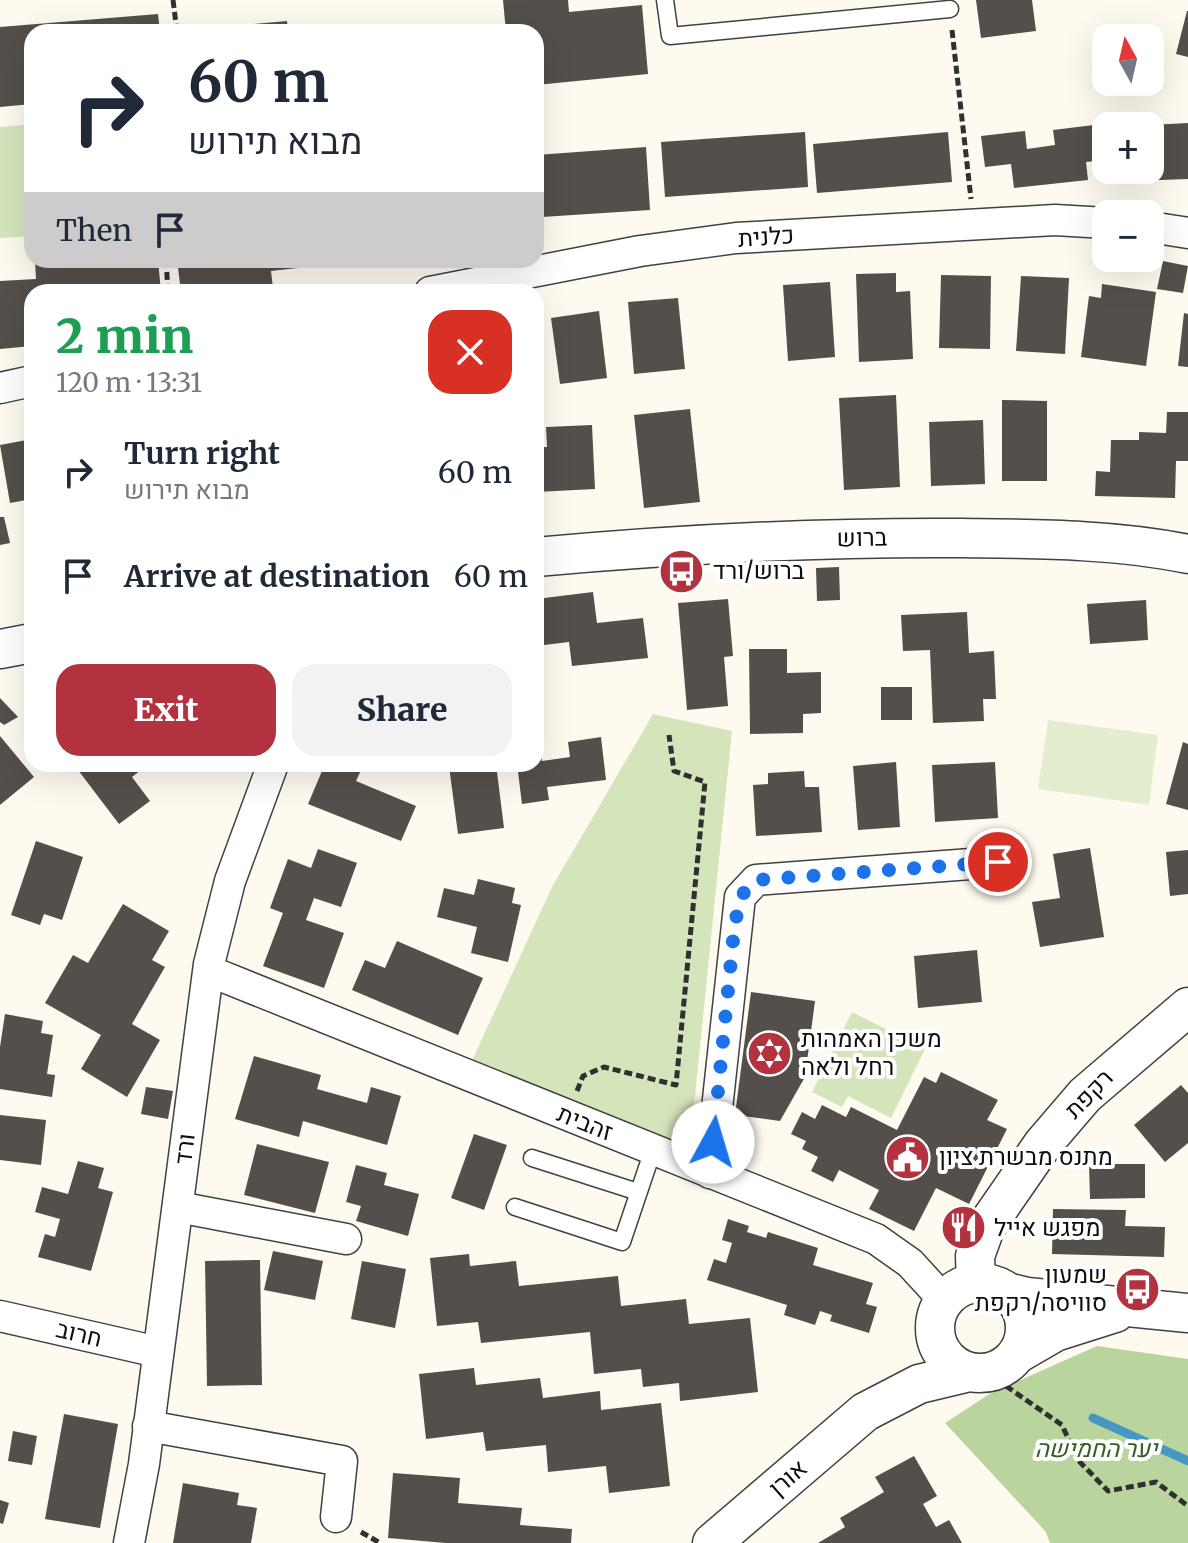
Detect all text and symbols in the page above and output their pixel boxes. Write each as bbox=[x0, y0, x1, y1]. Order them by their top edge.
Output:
north arrow bbox=[1092, 24, 1164, 96]
map controls bbox=[1092, 24, 1164, 272]
text: 60 m bbox=[188, 47, 329, 117]
icon: right bbox=[56, 56, 160, 160]
button: + bbox=[1092, 112, 1164, 184]
text: מבוא תירוש bbox=[188, 119, 362, 164]
button: − bbox=[1092, 200, 1164, 272]
icon: arrive bbox=[148, 208, 192, 252]
text: Then bbox=[56, 211, 132, 249]
street label: כלנית bbox=[737, 219, 795, 254]
text: 2 min bbox=[56, 306, 193, 366]
button: close bbox=[428, 310, 512, 394]
text: 120 m · 13:31 bbox=[56, 366, 202, 399]
text: Turn right bbox=[124, 434, 280, 472]
icon: right bbox=[56, 450, 100, 494]
text: 60 m bbox=[438, 453, 512, 491]
text: מבוא תירוש bbox=[124, 473, 250, 506]
street label: ברוש bbox=[836, 522, 888, 553]
bus stop icon: ברוש/ורד bbox=[658, 547, 706, 595]
icon: arrive bbox=[56, 554, 100, 598]
place label: ברוש/ורד bbox=[713, 555, 805, 586]
text: Arrive at destination bbox=[124, 557, 430, 595]
text: 60 m bbox=[454, 557, 528, 595]
button: Exit bbox=[56, 664, 276, 756]
button: Share bbox=[292, 664, 512, 756]
pin bbox=[964, 828, 1032, 896]
icon: arrive bbox=[976, 840, 1020, 884]
place label: משכן האמהות רחל ולאה bbox=[801, 1023, 942, 1082]
synagogue icon: משכן האמהות רחל ולאה bbox=[746, 1029, 794, 1077]
street label: רקפת bbox=[1058, 1062, 1119, 1125]
street label: זהבית bbox=[553, 1097, 618, 1148]
position arrow bbox=[671, 1100, 755, 1184]
street label: ורד bbox=[167, 1131, 202, 1166]
public building icon: מתנס מבשרת ציון bbox=[884, 1133, 932, 1181]
place label: מתנס מבשרת ציון bbox=[939, 1141, 1113, 1172]
restaurant icon: מפגש אייל bbox=[939, 1204, 987, 1252]
place label: מפגש אייל bbox=[994, 1212, 1101, 1243]
place label: שמעון סוויסה/רקפת bbox=[975, 1259, 1107, 1318]
bus stop icon: שמעון סוויסה/רקפת bbox=[1114, 1265, 1162, 1313]
street label: חרוב bbox=[53, 1313, 105, 1354]
park label: יער החמישה bbox=[1035, 1433, 1159, 1464]
street label: אורן bbox=[762, 1452, 813, 1503]

